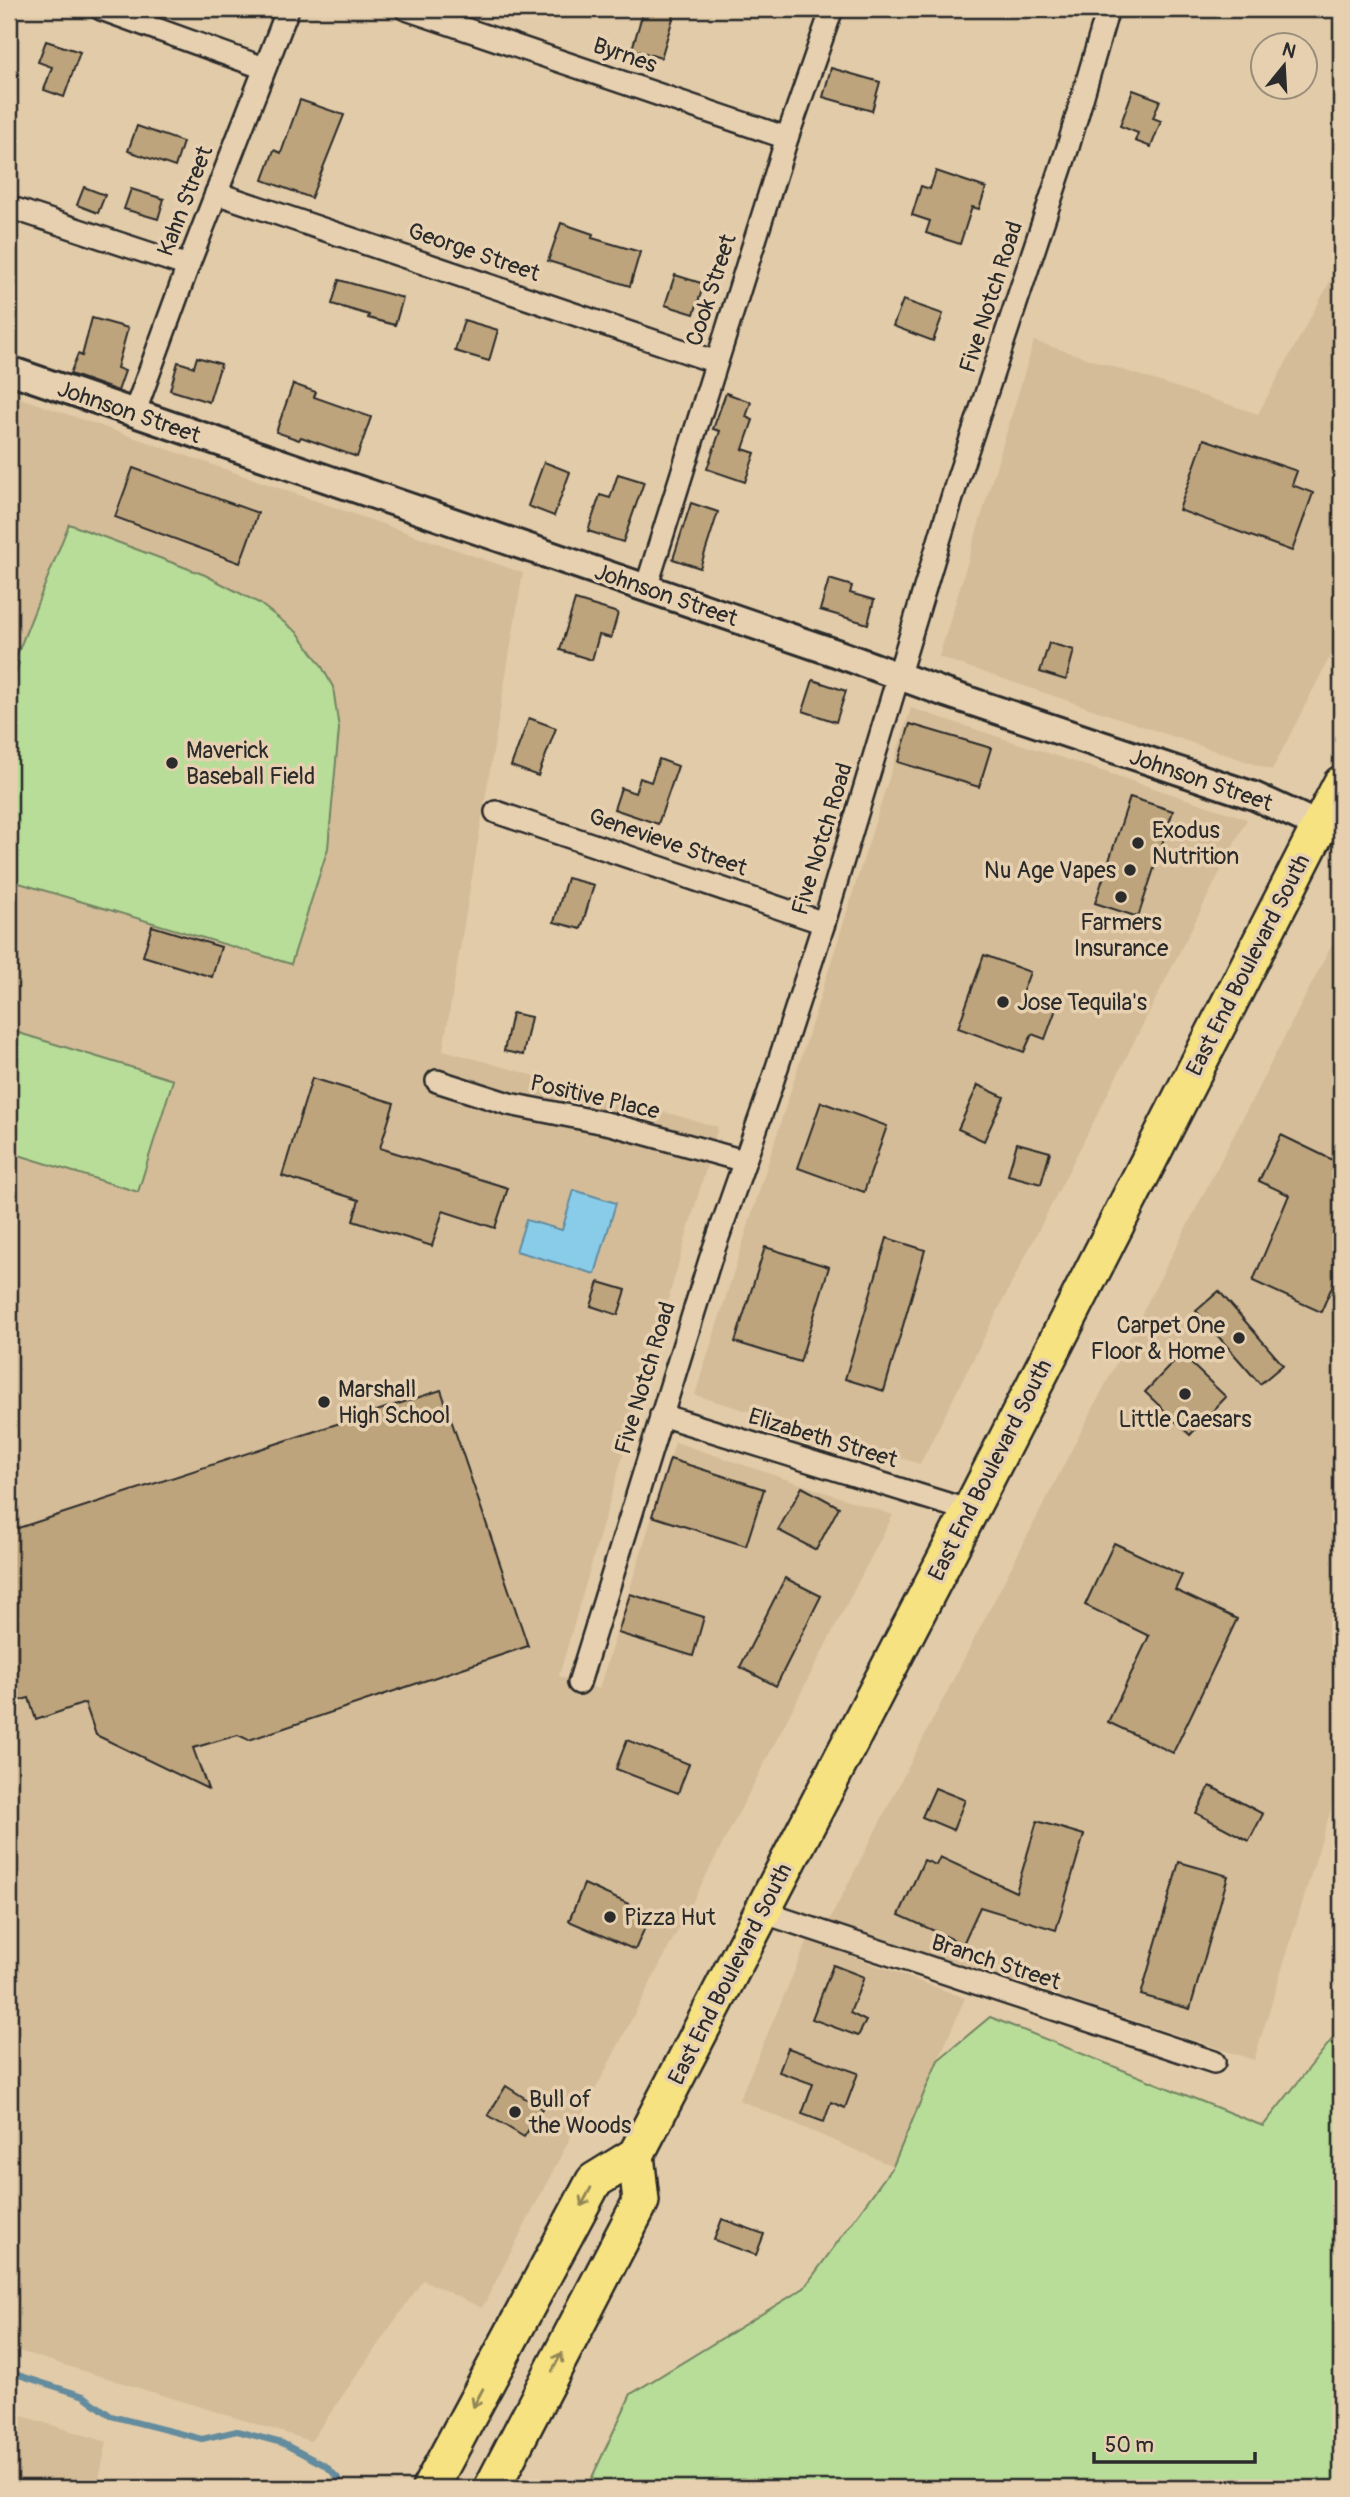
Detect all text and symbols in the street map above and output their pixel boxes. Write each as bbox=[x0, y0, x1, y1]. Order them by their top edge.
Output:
street label: Byrnes bbox=[589, 31, 661, 79]
north arrow bbox=[1248, 32, 1318, 102]
text: N bbox=[1279, 37, 1299, 64]
street label: Kahn Street bbox=[151, 141, 220, 260]
street label: George Street bbox=[404, 216, 544, 288]
street label: Five Notch Road bbox=[953, 218, 1029, 376]
street label: Cook Street bbox=[679, 230, 743, 350]
street label: Johnson Street bbox=[54, 374, 205, 450]
street label: Johnson Street bbox=[591, 557, 742, 633]
place label: Maverick Baseball Field bbox=[186, 736, 315, 791]
street label: Johnson Street bbox=[1126, 742, 1277, 818]
marker: Maverick Baseball Field bbox=[164, 755, 180, 771]
street label: Five Notch Road bbox=[785, 759, 859, 919]
street label: Genevieve Street bbox=[585, 801, 752, 883]
place label: Exodus Nutrition bbox=[1152, 816, 1239, 871]
marker: Exodus Nutrition bbox=[1130, 835, 1146, 851]
street label: East End Boulevard South bbox=[1180, 849, 1316, 1081]
place label: Nu Age Vapes bbox=[984, 856, 1116, 885]
marker: Nu Age Vapes bbox=[1122, 862, 1138, 878]
marker: Farmers Insurance bbox=[1113, 889, 1129, 905]
place label: Farmers Insurance bbox=[1074, 908, 1169, 963]
place label: Jose Tequila's bbox=[1017, 988, 1147, 1017]
marker: Jose Tequila's bbox=[995, 994, 1011, 1010]
street label: Positive Place bbox=[527, 1068, 663, 1126]
street label: Five Notch Road bbox=[608, 1298, 682, 1458]
place label: Carpet One Floor & Home bbox=[1090, 1311, 1226, 1366]
marker: Carpet One Floor & Home bbox=[1231, 1330, 1247, 1346]
street label: East End Boulevard South bbox=[922, 1354, 1058, 1586]
place label: Marshall High School bbox=[338, 1375, 450, 1430]
marker: Little Caesars bbox=[1177, 1386, 1193, 1402]
marker: Marshall High School bbox=[316, 1394, 332, 1410]
street label: Elizabeth Street bbox=[745, 1402, 902, 1475]
place label: Little Caesars bbox=[1118, 1405, 1252, 1434]
street label: East End Boulevard South bbox=[662, 1858, 798, 2090]
place label: Pizza Hut bbox=[624, 1903, 717, 1932]
marker: Pizza Hut bbox=[602, 1909, 618, 1925]
street label: Branch Street bbox=[928, 1927, 1065, 1997]
place label: Bull of the Woods bbox=[528, 2085, 631, 2140]
marker: Bull of the Woods bbox=[507, 2104, 523, 2120]
one-way arrow bbox=[578, 2187, 592, 2207]
one-way arrow bbox=[551, 2352, 565, 2373]
one-way arrow bbox=[471, 2387, 484, 2408]
scale bar bbox=[1094, 2420, 1256, 2464]
text: 50 m bbox=[1105, 2432, 1154, 2459]

